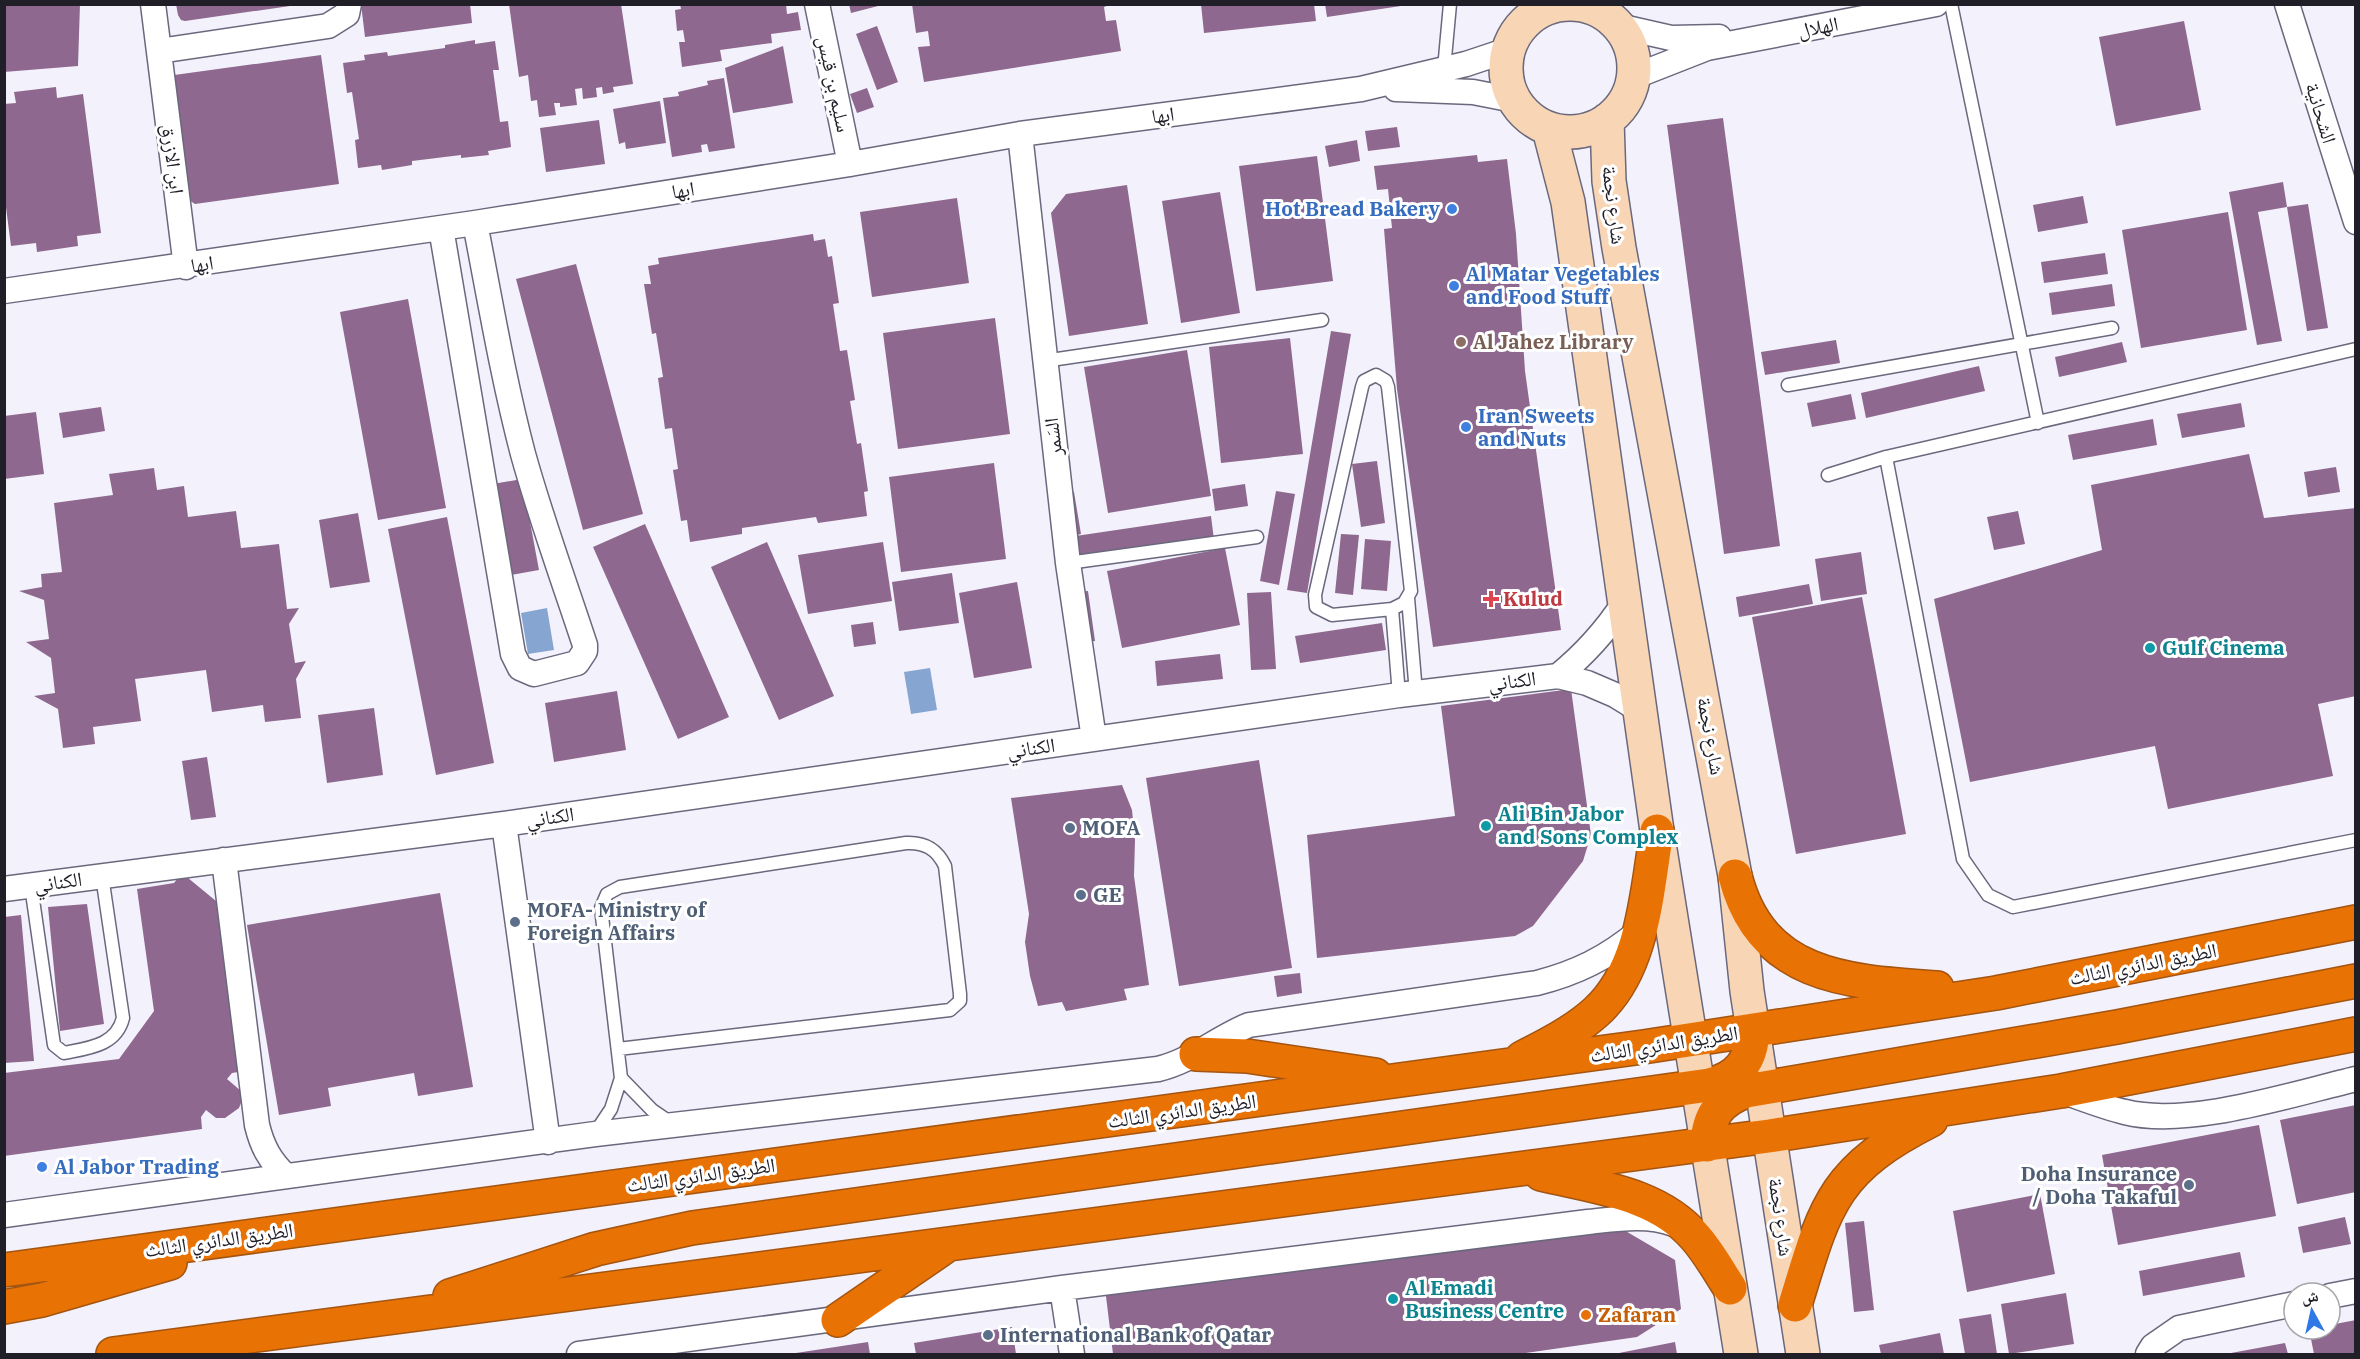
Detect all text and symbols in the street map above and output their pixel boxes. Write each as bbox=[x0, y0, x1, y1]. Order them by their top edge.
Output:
street label: الهلال bbox=[1795, 9, 1840, 44]
street label: سليم بن قيس bbox=[810, 33, 858, 135]
street label: الشحانية bbox=[2299, 79, 2344, 147]
street label: ابها bbox=[1150, 100, 1176, 129]
street label: ابن الازرق bbox=[156, 123, 191, 195]
street label: شارع نجمة bbox=[1596, 164, 1633, 246]
street label: ابها bbox=[669, 174, 696, 205]
place label: Hot Bread Bakery bbox=[1265, 195, 1441, 222]
marker: Hot Bread Bakery bbox=[1445, 202, 1459, 216]
street label: ابها bbox=[188, 248, 215, 279]
place label: Al Matar Vegetables and Food Stuff bbox=[1466, 260, 1660, 310]
marker: Al Matar Vegetables and Food Stuff bbox=[1447, 279, 1461, 293]
place label: Al Jahez Library bbox=[1473, 328, 1634, 355]
marker: Al Jahez Library bbox=[1454, 335, 1468, 349]
place label: Iran Sweets and Nuts bbox=[1478, 402, 1595, 452]
street label: السَمر bbox=[1037, 416, 1068, 459]
marker: Iran Sweets and Nuts bbox=[1459, 420, 1473, 434]
place label: Kulud bbox=[1503, 585, 1563, 612]
marker: Kulud bbox=[1484, 592, 1498, 606]
place label: Gulf Cinema bbox=[2162, 634, 2285, 661]
marker: Gulf Cinema bbox=[2143, 641, 2157, 655]
street label: الكناني bbox=[1486, 664, 1538, 700]
street label: شارع نجمة bbox=[1691, 695, 1732, 777]
street label: الكناني bbox=[1005, 731, 1057, 767]
street label: الكناني bbox=[524, 800, 576, 836]
place label: Ali Bin Jabor and Sons Complex bbox=[1498, 800, 1679, 850]
place label: MOFA bbox=[1082, 814, 1141, 841]
marker: Ali Bin Jabor and Sons Complex bbox=[1479, 819, 1493, 833]
marker: MOFA bbox=[1063, 821, 1077, 835]
street label: الكناني bbox=[32, 865, 84, 901]
place label: GE bbox=[1093, 881, 1122, 908]
marker: GE bbox=[1074, 888, 1088, 902]
place label: MOFA- Ministry of Foreign Affairs bbox=[527, 896, 708, 946]
marker: MOFA- Ministry of Foreign Affairs bbox=[508, 915, 522, 929]
street label: الطريق الدائري الثالث bbox=[2067, 936, 2220, 994]
street label: الطريق الدائري الثالث bbox=[1588, 1018, 1740, 1072]
street label: الطريق الدائري الثالث bbox=[1106, 1087, 1258, 1137]
street label: الطريق الدائري الثالث bbox=[625, 1151, 777, 1201]
place label: Al Jabor Trading bbox=[54, 1153, 219, 1180]
marker: Al Jabor Trading bbox=[35, 1160, 49, 1174]
place label: Doha Insurance / Doha Takaful bbox=[2021, 1160, 2177, 1210]
street label: شارع نجمة bbox=[1763, 1176, 1800, 1258]
marker: Doha Insurance / Doha Takaful bbox=[2182, 1178, 2196, 1192]
street label: الطريق الدائري الثالث bbox=[143, 1216, 295, 1266]
place label: Al Emadi Business Centre bbox=[1405, 1274, 1564, 1324]
north arrow bbox=[2282, 1281, 2342, 1341]
text: ش bbox=[2300, 1285, 2320, 1307]
marker: Al Emadi Business Centre bbox=[1386, 1292, 1400, 1306]
place label: Zafaran bbox=[1598, 1301, 1676, 1328]
marker: Zafaran bbox=[1579, 1308, 1593, 1322]
place label: International Bank of Qatar bbox=[1000, 1321, 1271, 1348]
marker: International Bank of Qatar bbox=[981, 1328, 995, 1342]

